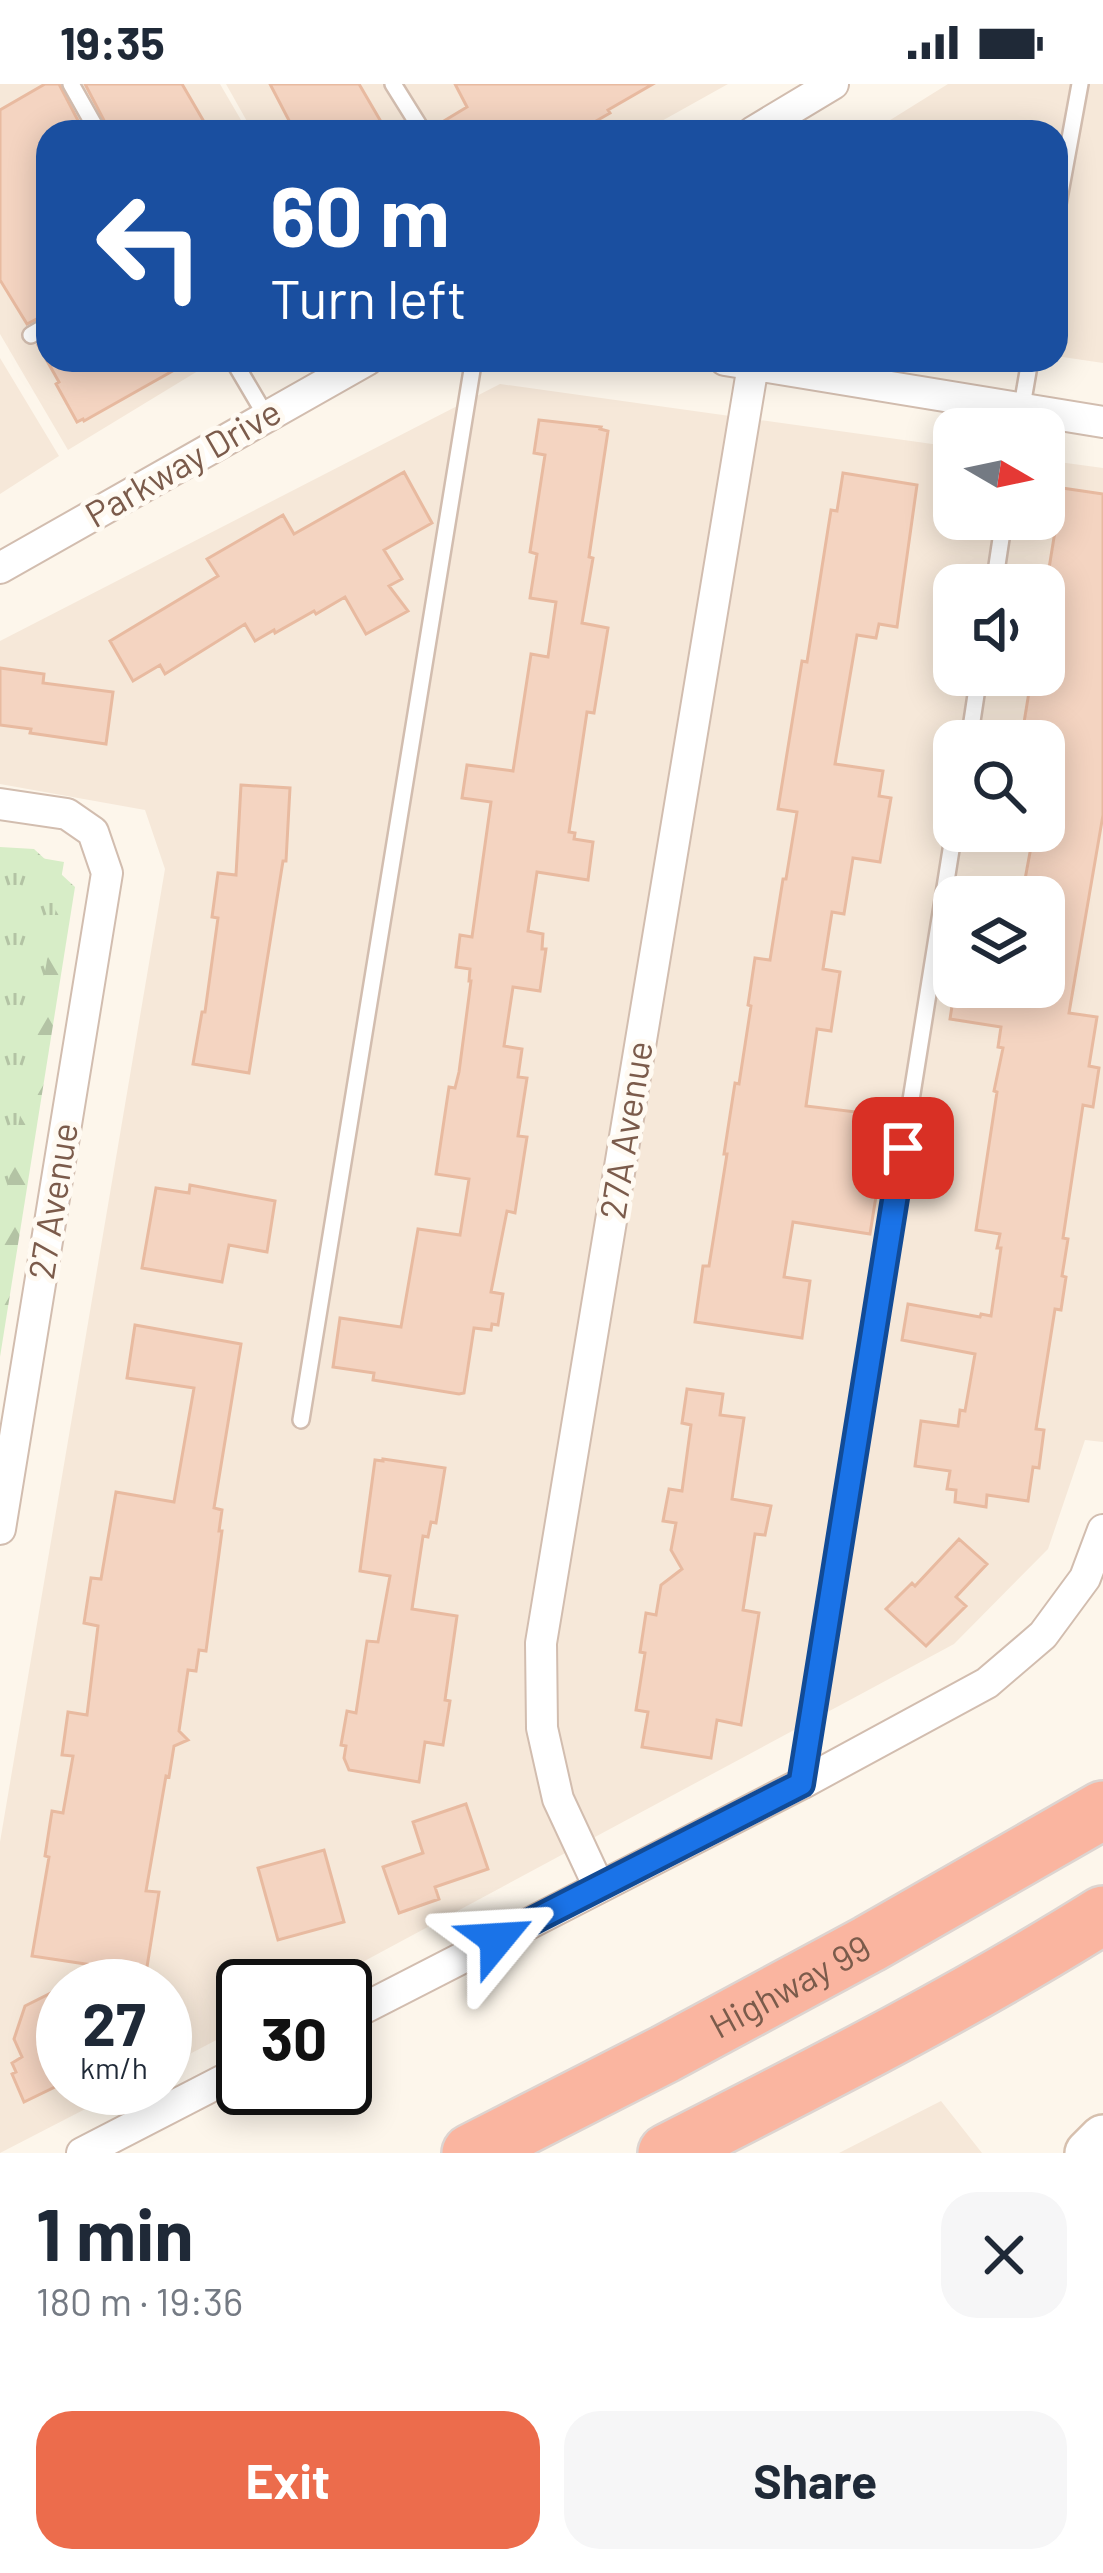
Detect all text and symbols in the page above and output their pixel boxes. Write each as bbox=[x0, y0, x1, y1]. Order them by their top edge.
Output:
text: 19:35 bbox=[60, 15, 165, 69]
text: 60 m bbox=[270, 163, 450, 264]
icon: left bbox=[72, 168, 228, 324]
text: Turn left bbox=[270, 265, 467, 330]
street label: Parkway Drive bbox=[77, 388, 288, 535]
north arrow bbox=[933, 408, 1065, 540]
map controls bbox=[933, 408, 1065, 1008]
button: sound bbox=[933, 564, 1065, 696]
button: search bbox=[933, 720, 1065, 852]
button: layers bbox=[933, 876, 1065, 1008]
street label: 27A Avenue bbox=[589, 1038, 660, 1222]
pin bbox=[852, 1097, 954, 1199]
icon: arrive bbox=[870, 1115, 936, 1181]
street label: 27 Avenue bbox=[18, 1119, 85, 1282]
position arrow bbox=[434, 1876, 560, 2002]
street label: Highway 99 bbox=[702, 1924, 877, 2046]
speed limit sign: 30 bbox=[216, 1959, 372, 2115]
text: 27 bbox=[82, 1986, 146, 2058]
text: km/h bbox=[80, 2049, 148, 2085]
text: 1 min bbox=[36, 2189, 194, 2275]
button: close bbox=[941, 2192, 1067, 2318]
text: 180 m · 19:36 bbox=[36, 2277, 243, 2324]
button: Exit bbox=[36, 2411, 540, 2549]
button: Share bbox=[564, 2411, 1067, 2549]

